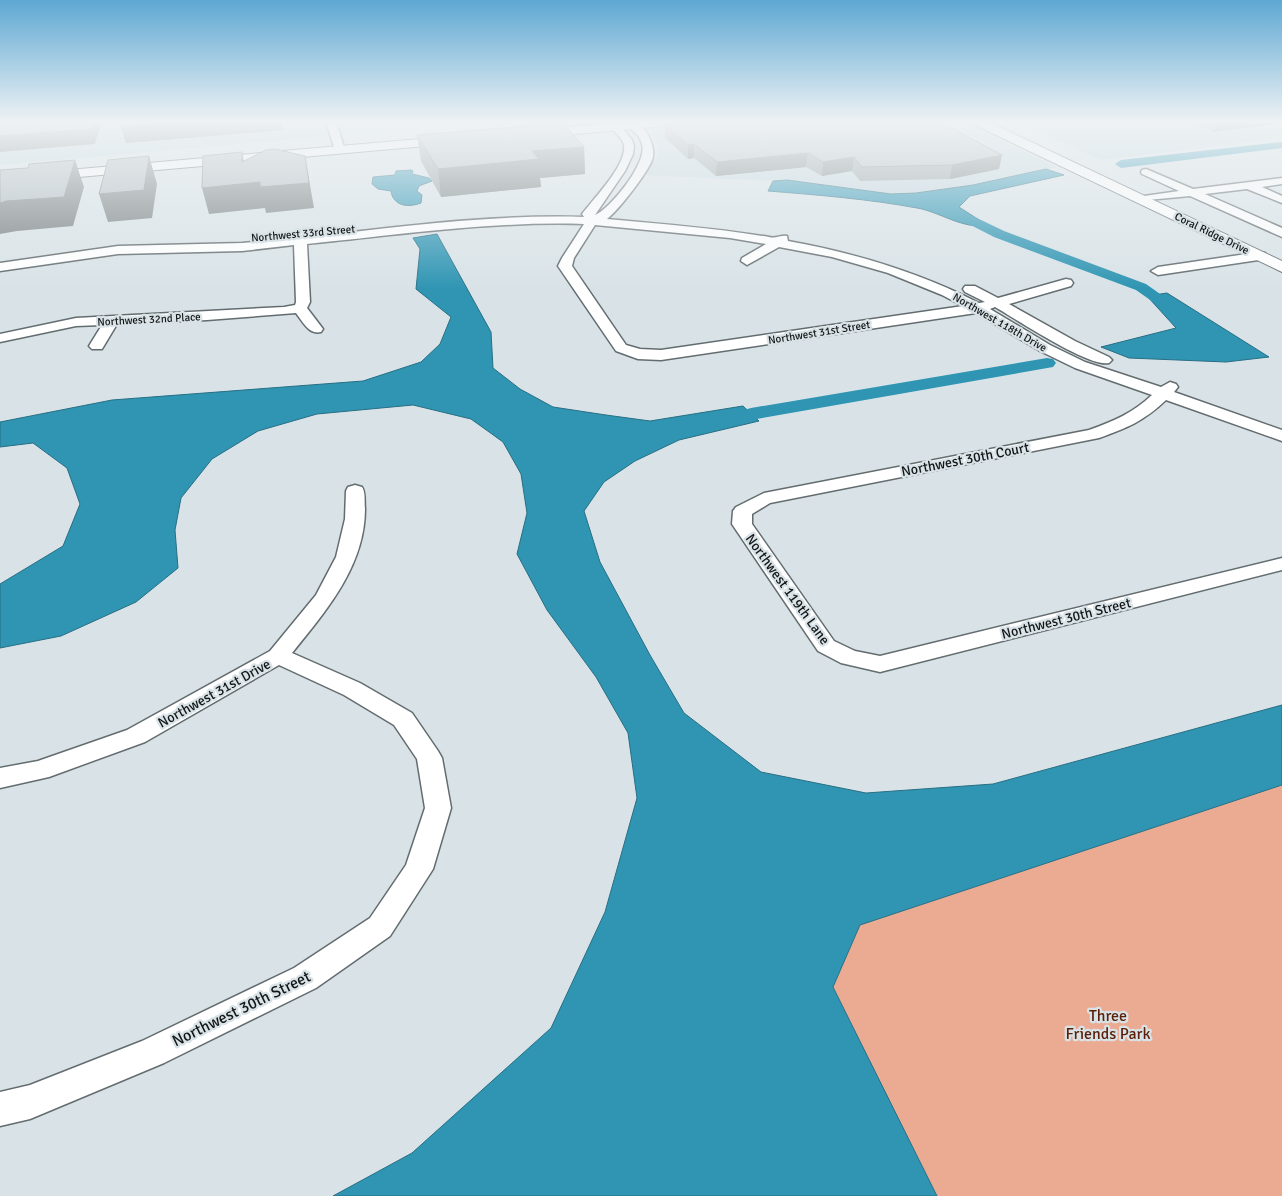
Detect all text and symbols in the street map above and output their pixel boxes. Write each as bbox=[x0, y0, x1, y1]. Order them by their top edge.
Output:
street label: Coral Ridge Drive bbox=[1172, 210, 1251, 257]
street label: Northwest 33rd Street bbox=[251, 222, 356, 245]
street label: Northwest 118th Drive bbox=[951, 290, 1049, 355]
street label: Northwest 32nd Place bbox=[97, 310, 201, 329]
street label: Northwest 31st Street bbox=[767, 318, 871, 347]
street label: Northwest 30th Court bbox=[900, 439, 1031, 480]
street label: Northwest 119th Lane bbox=[742, 531, 833, 648]
street label: Northwest 30th Street bbox=[1000, 594, 1133, 643]
street label: Northwest 31st Drive bbox=[155, 655, 274, 731]
street label: Northwest 30th Street bbox=[169, 966, 314, 1051]
park label: Three Friends Park bbox=[1066, 1006, 1150, 1044]

